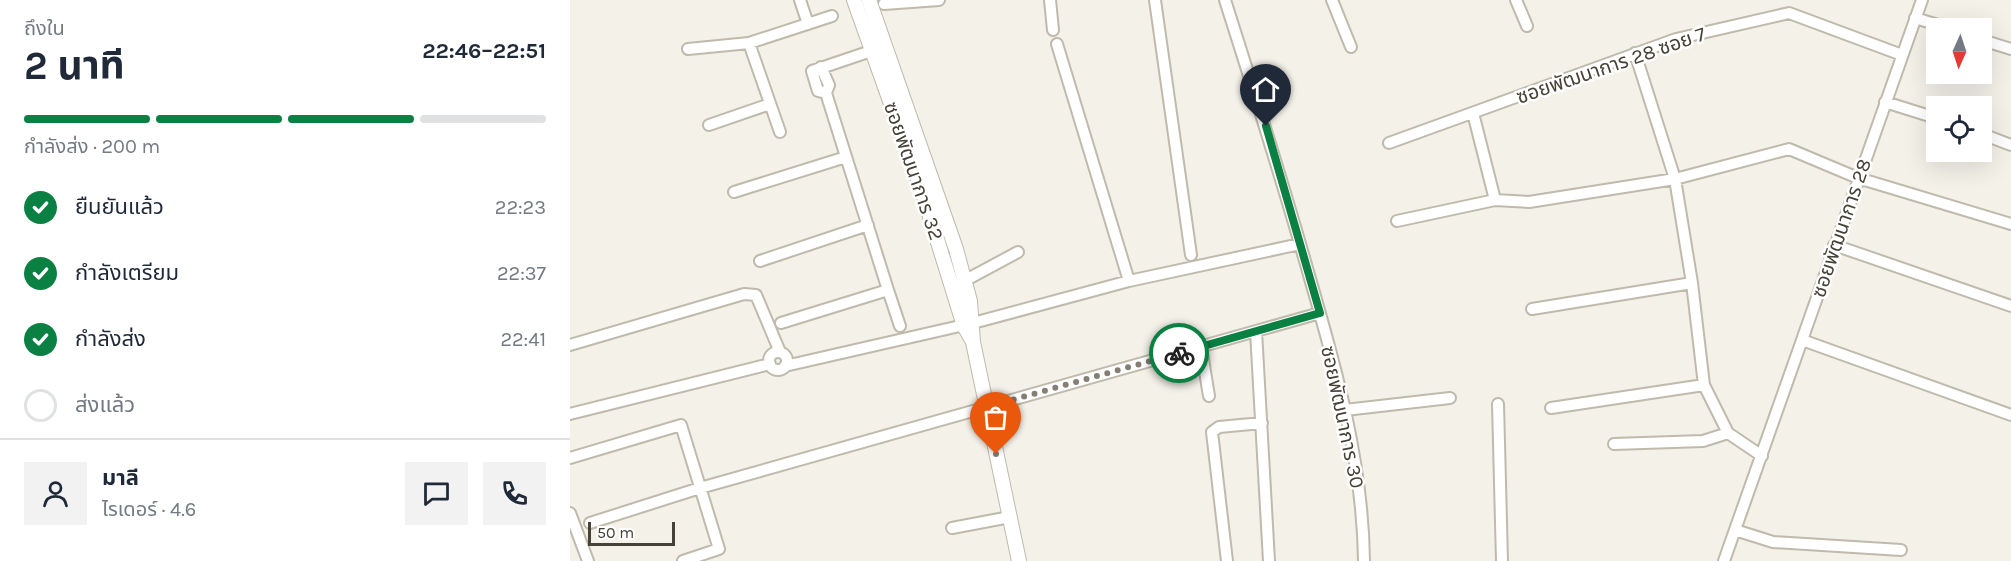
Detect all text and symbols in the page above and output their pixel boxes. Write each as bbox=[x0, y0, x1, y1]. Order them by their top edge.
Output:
text: ถึงใน bbox=[24, 17, 65, 40]
north arrow bbox=[1926, 18, 1992, 84]
map controls bbox=[1926, 18, 1992, 162]
street label: ซอยพัฒนาการ 28 ซอย 7 bbox=[1513, 22, 1709, 109]
text: 22:46–22:51 bbox=[422, 38, 546, 64]
text: 2 นาที bbox=[24, 43, 125, 89]
pin bbox=[1240, 64, 1291, 126]
icon: home bbox=[1249, 73, 1282, 106]
button: locate bbox=[1926, 96, 1992, 162]
street label: ซอยพัฒนาการ 32 bbox=[879, 99, 948, 243]
text: กำลังส่ง · 200 m bbox=[24, 135, 160, 158]
street label: ซอยพัฒนาการ 28 bbox=[1807, 156, 1876, 301]
icon: check bbox=[24, 191, 57, 224]
text: ยืนยันแล้ว bbox=[75, 194, 164, 220]
text: 22:23 bbox=[495, 196, 546, 219]
icon: check bbox=[24, 257, 57, 290]
text: กำลังเตรียม bbox=[75, 260, 179, 286]
text: 22:37 bbox=[497, 262, 546, 285]
icon: check bbox=[24, 323, 57, 356]
courier bbox=[1149, 323, 1209, 383]
text: กำลังส่ง bbox=[75, 326, 146, 352]
text: 22:41 bbox=[500, 328, 546, 351]
icon: bike bbox=[1163, 337, 1196, 370]
street label: ซอยพัฒนาการ 30 bbox=[1316, 344, 1369, 490]
text: ส่งแล้ว bbox=[75, 392, 135, 418]
pin bbox=[970, 392, 1021, 454]
icon: bag bbox=[979, 401, 1012, 434]
button: person bbox=[24, 462, 87, 525]
button: chat bbox=[405, 462, 468, 525]
button: phone bbox=[483, 462, 546, 525]
text: มาลี bbox=[102, 465, 139, 491]
text: ไรเดอร์ · 4.6 bbox=[102, 498, 196, 521]
scale bar bbox=[588, 519, 675, 546]
text: 50 m bbox=[597, 523, 634, 542]

